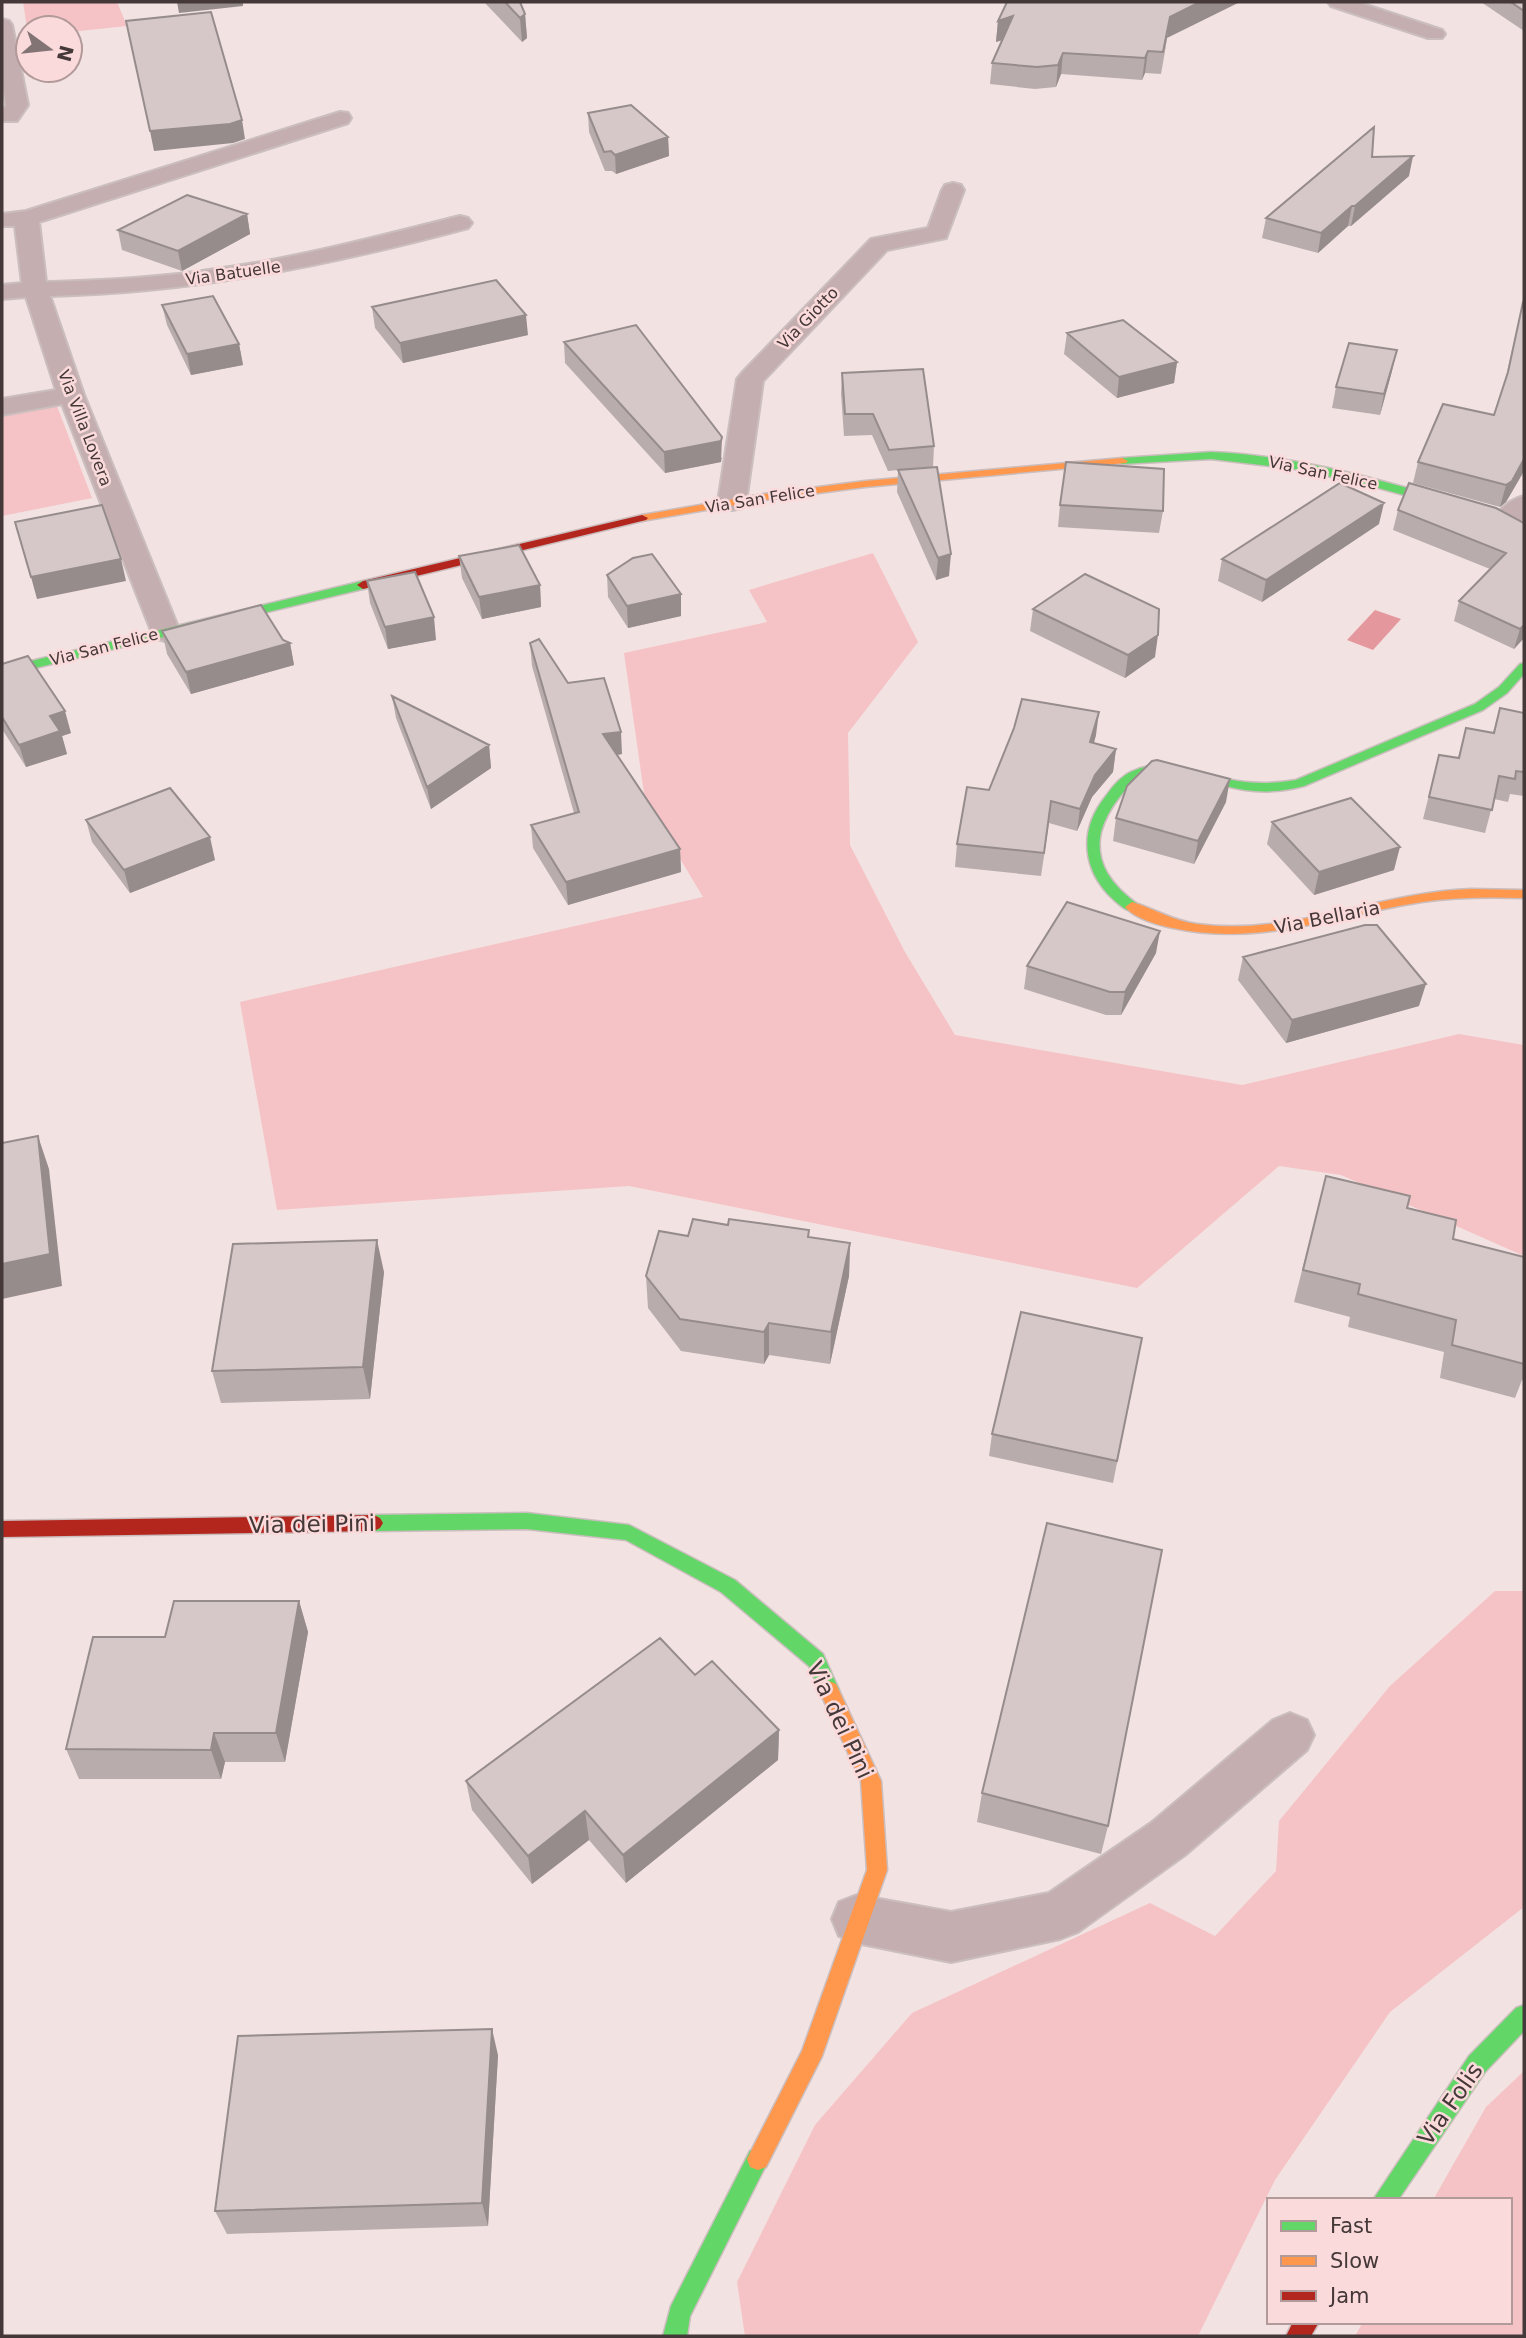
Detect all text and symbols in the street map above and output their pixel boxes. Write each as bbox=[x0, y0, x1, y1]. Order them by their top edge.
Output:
north arrow bbox=[14, 14, 84, 84]
text: N bbox=[53, 43, 78, 64]
street label: Via Batuelle bbox=[184, 257, 282, 289]
street label: Via Giotto bbox=[774, 283, 842, 353]
street label: Via Villa Lovera bbox=[54, 367, 116, 489]
street label: Via San Felice bbox=[1267, 452, 1379, 494]
street label: Via San Felice bbox=[704, 481, 816, 517]
street label: Via San Felice bbox=[48, 624, 160, 670]
street label: Via Bellaria bbox=[1272, 896, 1382, 938]
street label: Via dei Pini bbox=[249, 1510, 375, 1538]
street label: Via dei Pini bbox=[802, 1657, 878, 1783]
street label: Via Folis bbox=[1412, 2058, 1488, 2150]
legend bbox=[1267, 2198, 1512, 2324]
text: Fast bbox=[1330, 2214, 1372, 2238]
text: Slow bbox=[1330, 2249, 1379, 2273]
text: Jam bbox=[1328, 2284, 1370, 2308]

